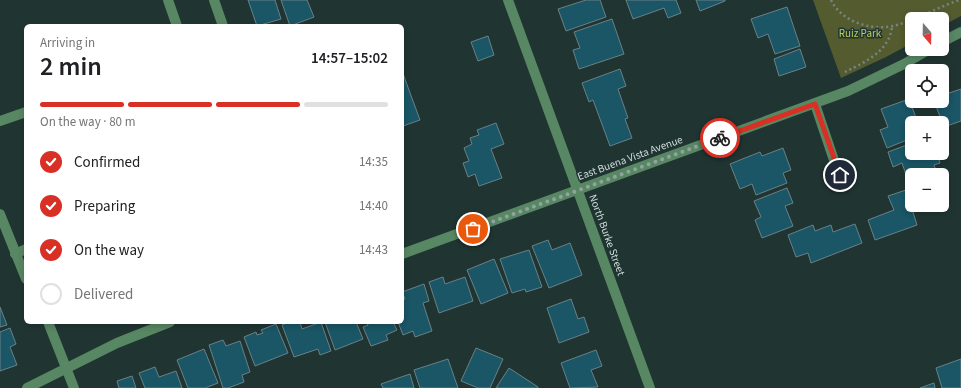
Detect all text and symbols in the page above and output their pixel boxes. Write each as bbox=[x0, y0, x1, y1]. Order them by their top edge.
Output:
north arrow bbox=[905, 12, 949, 56]
map controls bbox=[905, 12, 949, 212]
park label: Ruiz Park bbox=[839, 26, 882, 41]
text: Arriving in bbox=[40, 34, 95, 52]
text: 2 min bbox=[40, 48, 102, 85]
text: 14:57–15:02 bbox=[311, 48, 388, 69]
button: locate bbox=[905, 64, 949, 108]
text: On the way · 80 m bbox=[40, 113, 135, 131]
button: + bbox=[905, 116, 949, 160]
courier bbox=[700, 118, 740, 158]
icon: bike bbox=[709, 127, 731, 149]
street label: East Buena Vista Avenue bbox=[575, 132, 685, 184]
icon: check bbox=[40, 151, 62, 173]
text: Confirmed bbox=[74, 152, 140, 173]
text: 14:35 bbox=[359, 153, 388, 171]
pin bbox=[823, 158, 857, 192]
icon: home bbox=[829, 164, 851, 186]
button: − bbox=[905, 168, 949, 212]
street label: North Burke Street bbox=[585, 192, 629, 278]
icon: check bbox=[40, 195, 62, 217]
text: Preparing bbox=[74, 196, 135, 217]
text: 14:40 bbox=[359, 197, 388, 215]
pin bbox=[456, 212, 490, 246]
icon: bag bbox=[462, 218, 484, 240]
icon: check bbox=[40, 239, 62, 261]
text: On the way bbox=[74, 240, 144, 261]
text: 14:43 bbox=[359, 241, 388, 259]
text: Delivered bbox=[74, 284, 133, 305]

